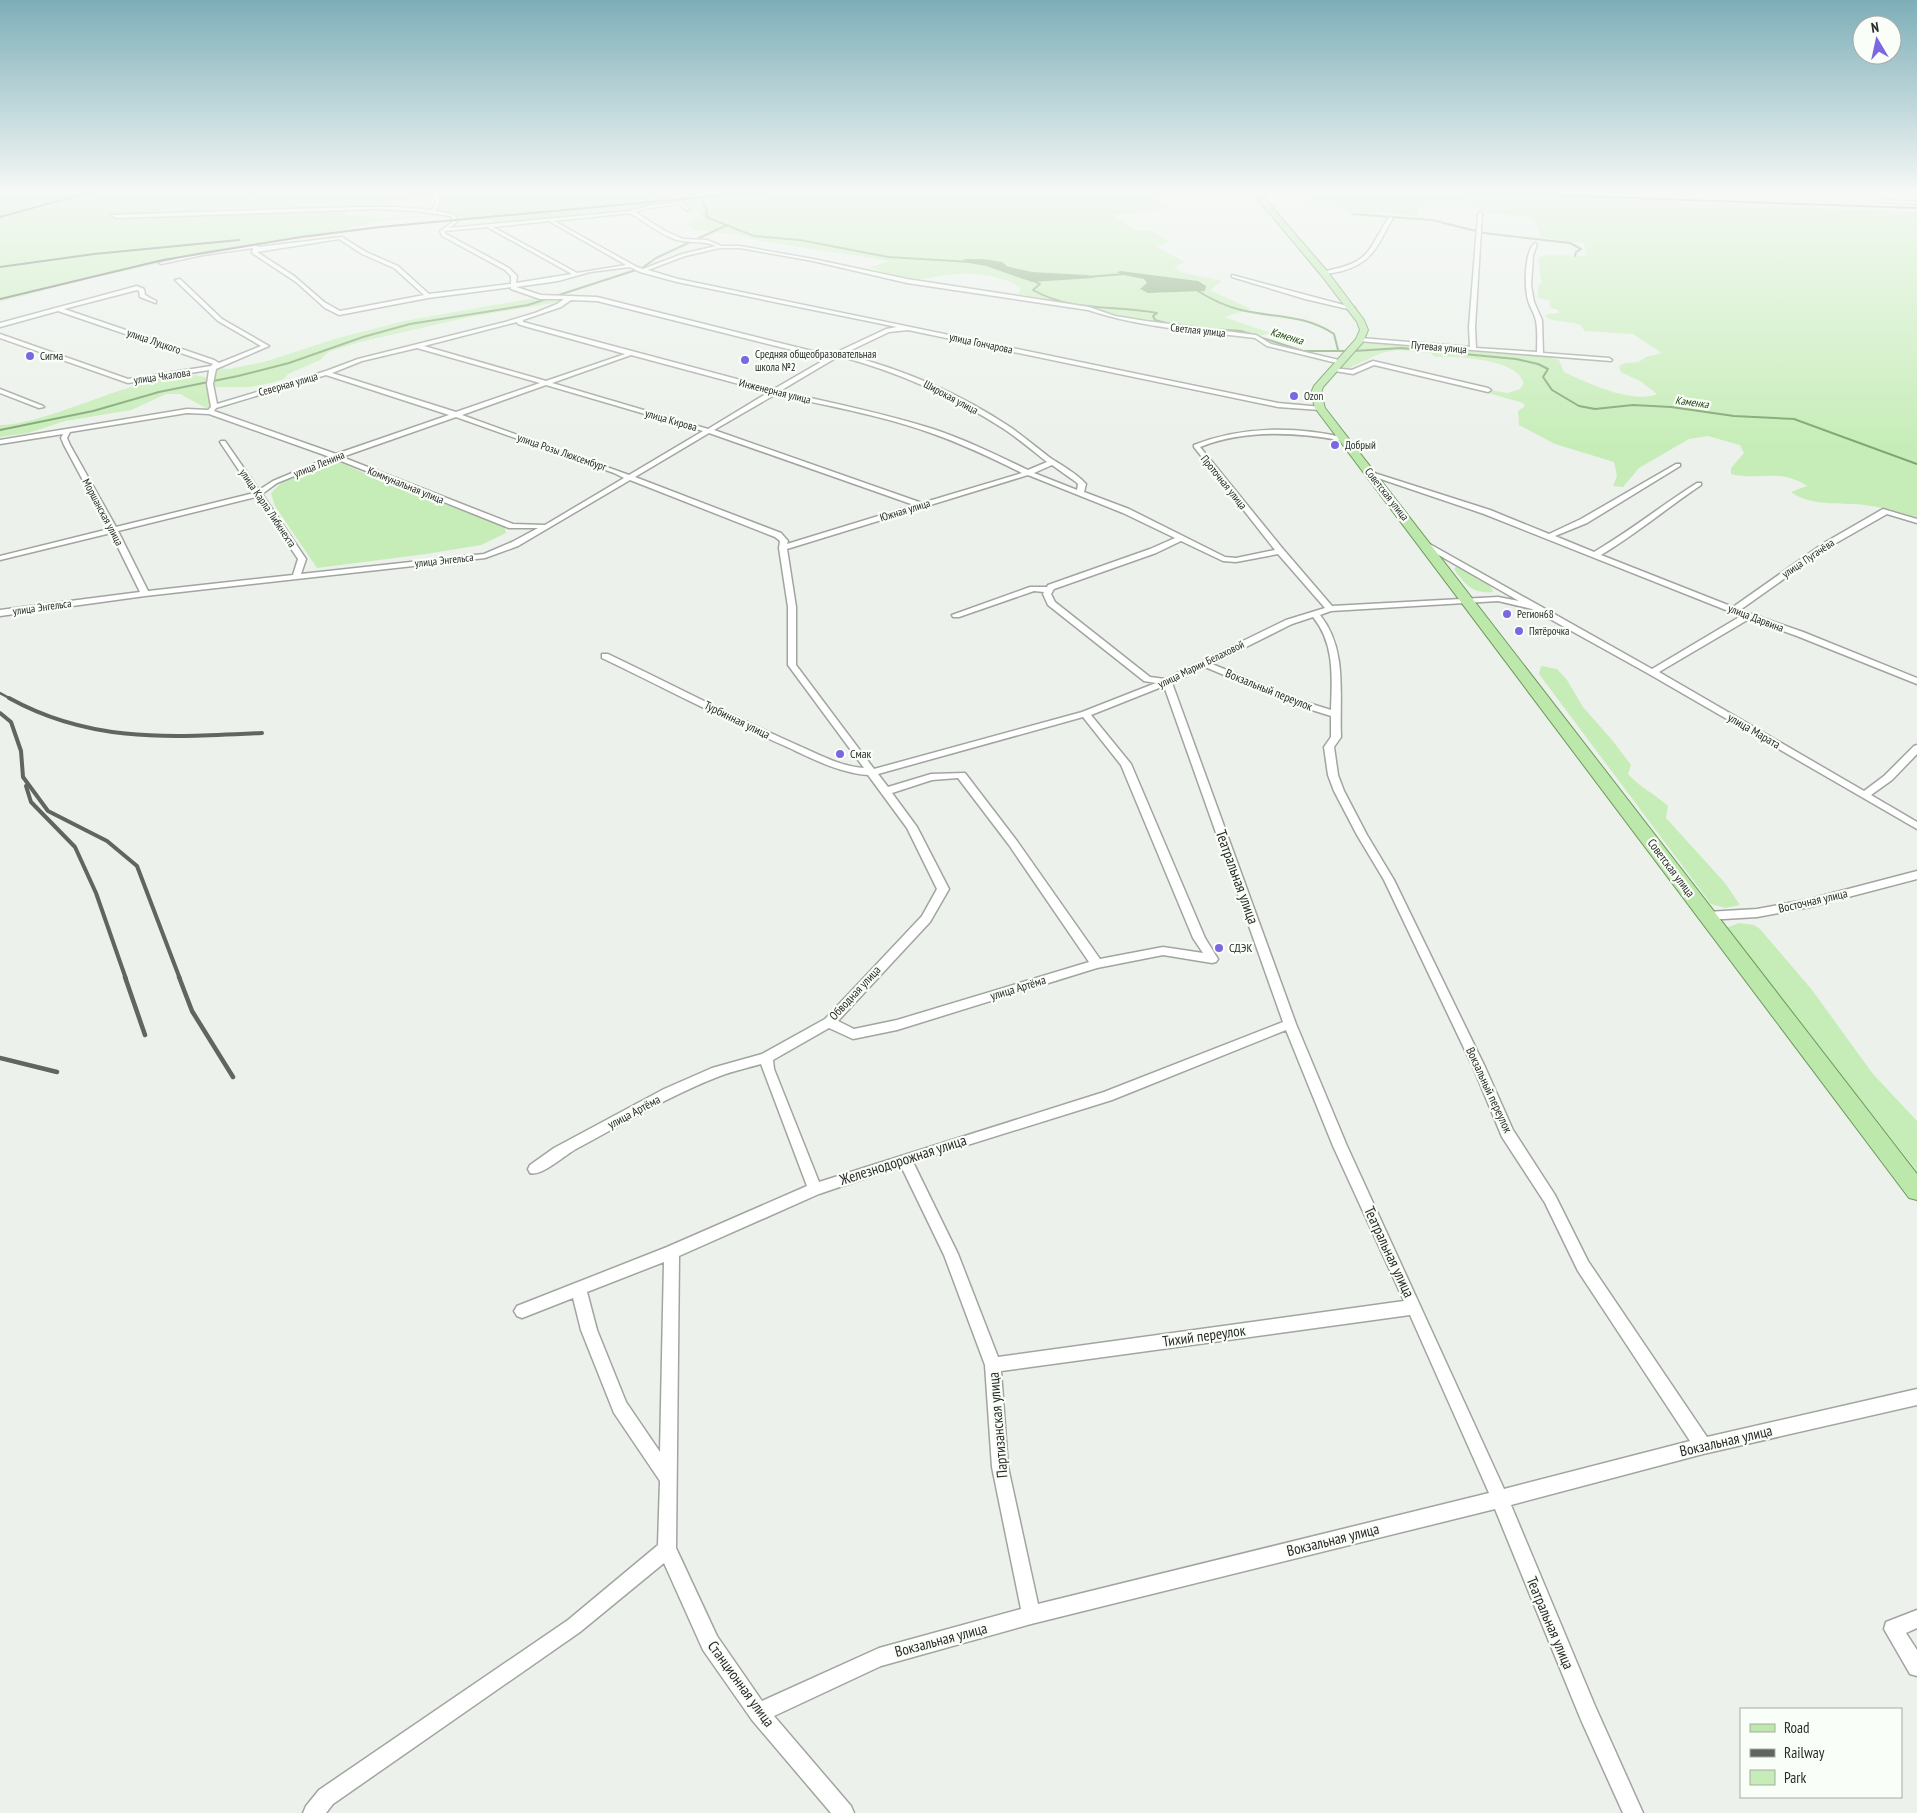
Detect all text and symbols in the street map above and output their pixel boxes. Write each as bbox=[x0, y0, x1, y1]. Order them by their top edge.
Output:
north arrow bbox=[1852, 15, 1902, 65]
text: N bbox=[1870, 18, 1880, 37]
street label: Светлая улица bbox=[1170, 320, 1226, 340]
water label: Каменка bbox=[1269, 324, 1306, 348]
street label: улица Луцкого bbox=[125, 325, 183, 357]
street label: улица Гончарова bbox=[948, 329, 1014, 357]
street label: Путевая улица bbox=[1411, 338, 1467, 356]
place label: Средняя общеобразовательная школа №2 bbox=[755, 347, 876, 374]
place label: Сигма bbox=[40, 349, 63, 363]
marker: Сигма bbox=[24, 350, 36, 362]
marker: Средняя общеобразовательная школа №2 bbox=[739, 354, 751, 366]
street label: улица Чкалова bbox=[133, 365, 191, 387]
street label: Северная улица bbox=[257, 369, 319, 399]
street label: Инженерная улица bbox=[738, 375, 812, 407]
street label: Широкая улица bbox=[921, 377, 981, 417]
place label: Ozon bbox=[1304, 389, 1323, 403]
marker: Ozon bbox=[1288, 390, 1300, 402]
water label: Каменка bbox=[1674, 393, 1710, 411]
street label: улица Кирова bbox=[643, 406, 699, 434]
street label: улица Розы Люксембург bbox=[516, 430, 609, 474]
place label: Добрый bbox=[1345, 438, 1376, 452]
marker: Добрый bbox=[1329, 439, 1341, 451]
street label: улица Ленина bbox=[291, 447, 347, 481]
street label: Проточная улица bbox=[1198, 452, 1250, 512]
street label: Коммунальная улица bbox=[366, 463, 446, 507]
street label: Советская улица bbox=[1362, 465, 1412, 523]
street label: улица Карла Либкнехта bbox=[237, 466, 299, 550]
street label: Моршанская улица bbox=[79, 476, 127, 548]
street label: Южная улица bbox=[878, 496, 932, 524]
street label: улица Пугачёва bbox=[1779, 535, 1837, 581]
street label: улица Энгельса bbox=[414, 550, 474, 570]
street label: улица Энгельса bbox=[12, 596, 72, 618]
street label: улица Дарвина bbox=[1726, 601, 1786, 635]
place label: Регион68 bbox=[1517, 607, 1554, 621]
marker: Регион68 bbox=[1501, 608, 1513, 620]
place label: Пятёрочка bbox=[1529, 624, 1570, 638]
marker: Пятёрочка bbox=[1513, 625, 1525, 637]
street label: улица Марии Белаховой bbox=[1156, 637, 1247, 691]
street label: Вокзальный переулок bbox=[1223, 665, 1315, 714]
street label: Турбинная улица bbox=[702, 697, 773, 742]
street label: улица Марата bbox=[1725, 710, 1783, 752]
place label: Смак bbox=[850, 746, 872, 761]
marker: Смак bbox=[834, 748, 846, 760]
street label: Театральная улица bbox=[1212, 827, 1263, 926]
street label: Советская улица bbox=[1645, 836, 1698, 900]
street label: Восточная улица bbox=[1777, 885, 1849, 916]
place label: СДЭК bbox=[1229, 940, 1252, 955]
marker: СДЭК bbox=[1213, 942, 1225, 954]
street label: Обводная улица bbox=[826, 962, 884, 1023]
street label: улица Артёма bbox=[988, 972, 1048, 1003]
street label: Вокзальный переулок bbox=[1463, 1045, 1516, 1135]
street label: улица Артёма bbox=[605, 1091, 663, 1132]
street label: Железнодорожная улица bbox=[836, 1130, 969, 1189]
street label: Театральная улица bbox=[1360, 1203, 1419, 1301]
street label: Тихий переулок bbox=[1161, 1320, 1247, 1351]
street label: Партизанская улица bbox=[983, 1371, 1012, 1479]
street label: Вокзальная улица bbox=[1678, 1421, 1774, 1460]
street label: Вокзальная улица bbox=[1285, 1519, 1381, 1560]
street label: Театральная улица bbox=[1522, 1574, 1578, 1672]
street label: Вокзальная улица bbox=[893, 1618, 989, 1661]
street label: Станционная улица bbox=[704, 1637, 779, 1730]
legend bbox=[1740, 1708, 1902, 1798]
text: Road bbox=[1784, 1718, 1810, 1737]
text: Railway bbox=[1784, 1743, 1825, 1762]
text: Park bbox=[1784, 1768, 1806, 1787]

